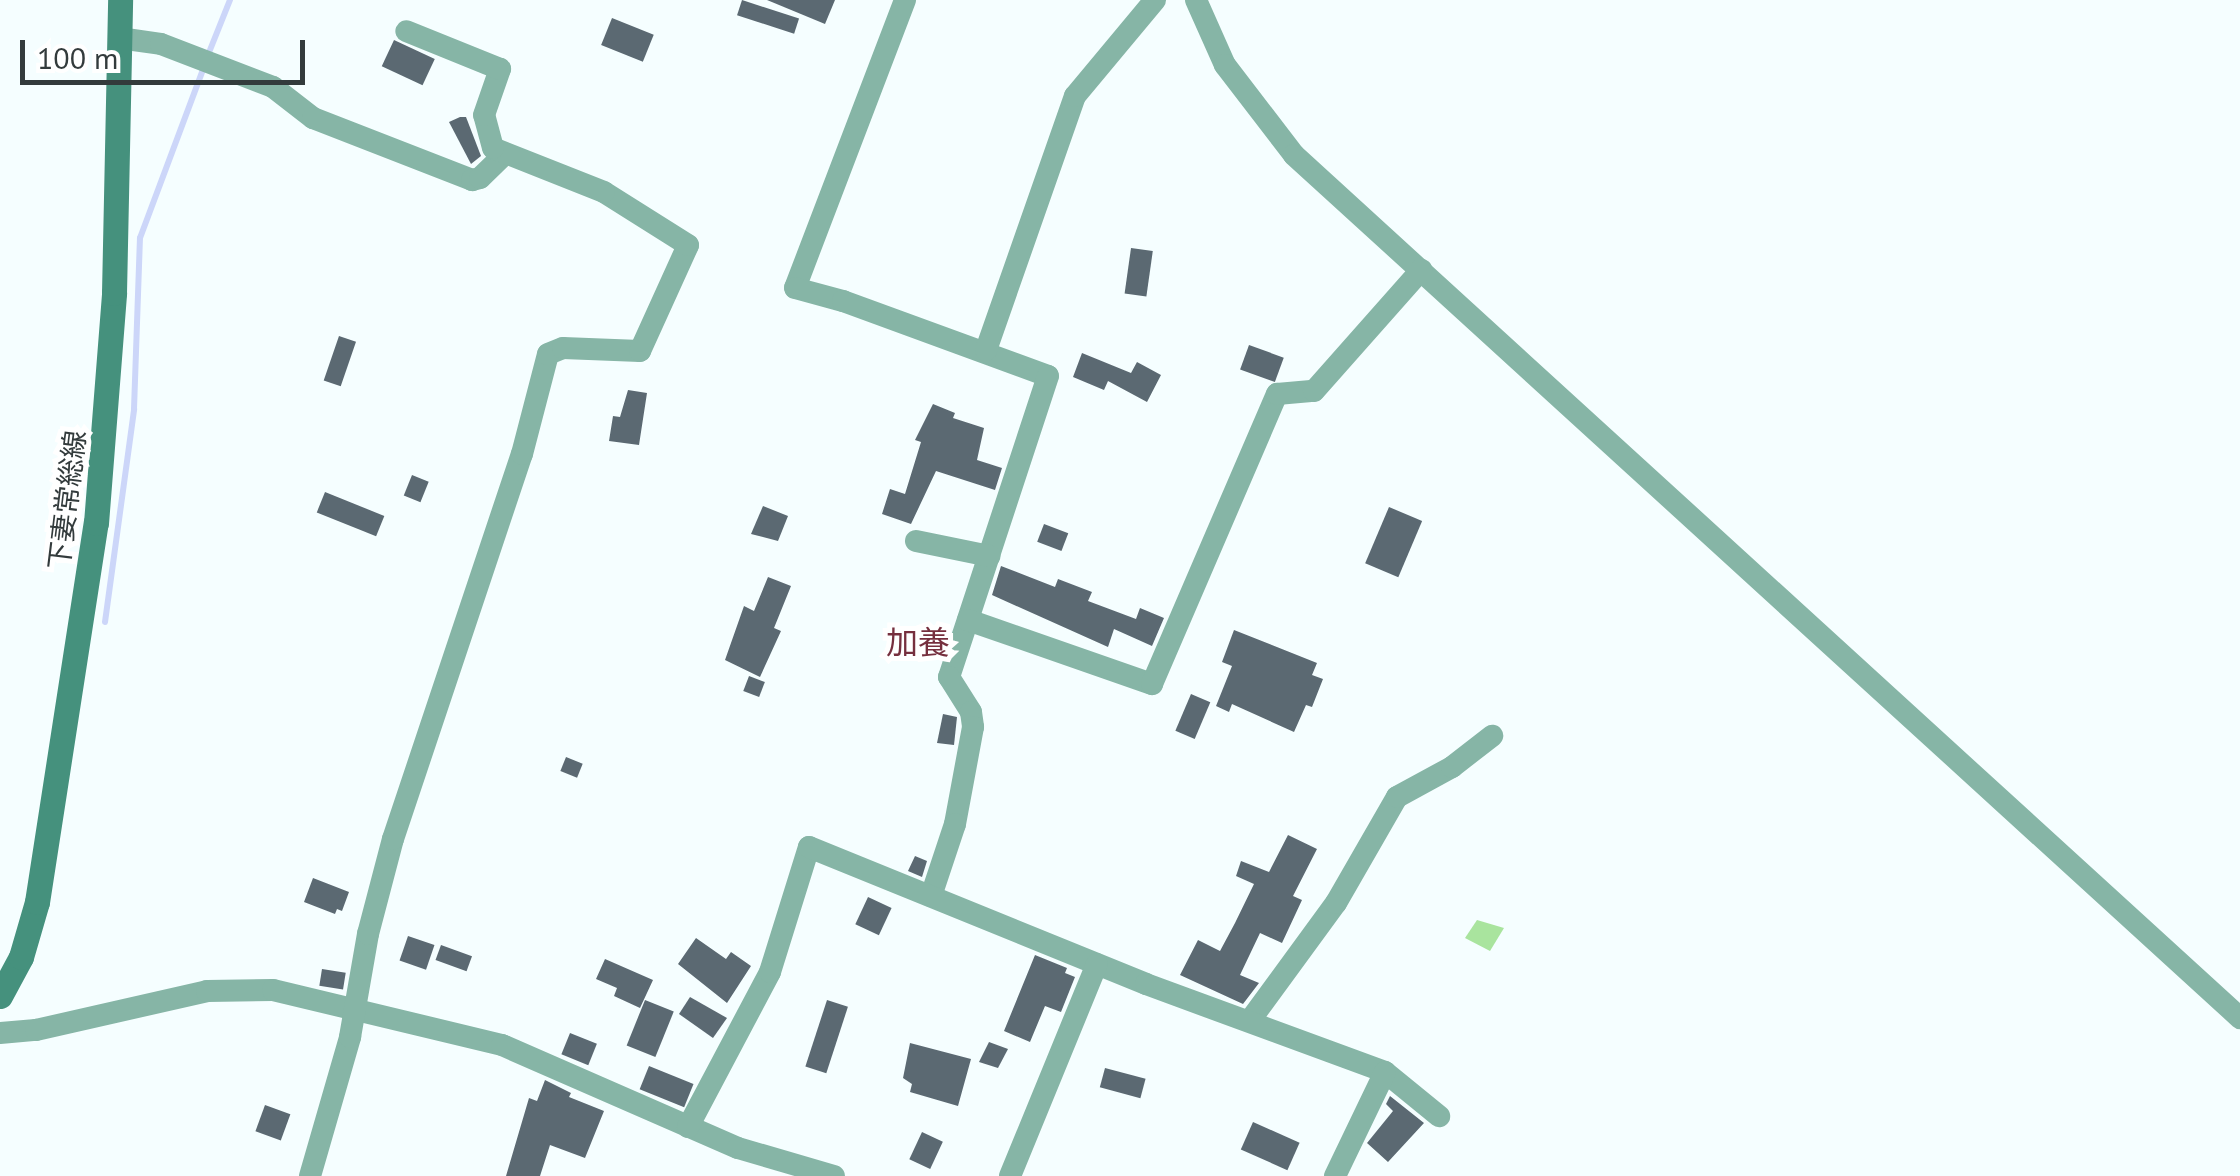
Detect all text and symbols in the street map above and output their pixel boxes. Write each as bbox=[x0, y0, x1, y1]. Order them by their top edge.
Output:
scale bar bbox=[25, 20, 310, 82]
text: 100 m bbox=[37, 38, 118, 77]
street label: 下妻常総線 bbox=[42, 428, 92, 572]
district label: 加養 bbox=[886, 623, 950, 661]

